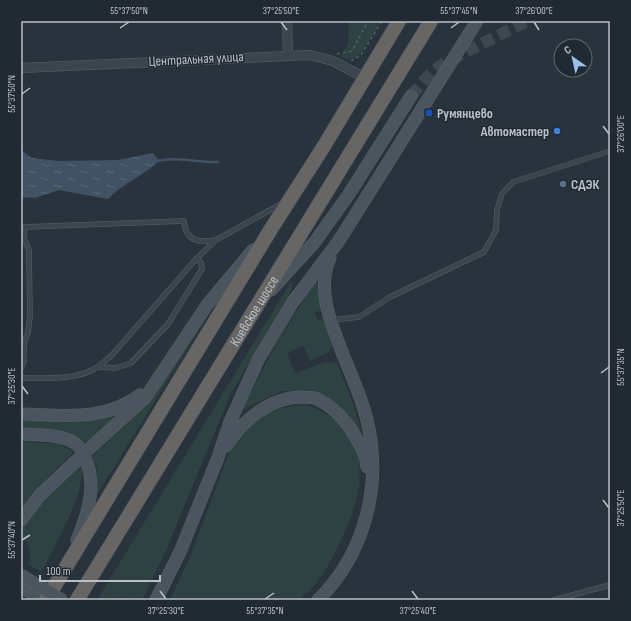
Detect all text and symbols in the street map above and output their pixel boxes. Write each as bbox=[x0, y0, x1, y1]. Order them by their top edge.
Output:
text: 55°37'50"N bbox=[110, 5, 148, 17]
text: 37°25'50"E bbox=[263, 5, 299, 17]
text: 55°37'45"N bbox=[440, 5, 478, 17]
text: 37°26'00"E bbox=[515, 5, 553, 17]
north arrow bbox=[553, 38, 593, 78]
text: С bbox=[562, 43, 574, 57]
street label: Центральная улица bbox=[148, 48, 244, 70]
text: 55°37'50"N bbox=[6, 75, 18, 113]
place label: Румянцево bbox=[437, 105, 493, 122]
marker: Румянцево bbox=[424, 108, 434, 118]
text: 37°26'00"E bbox=[615, 115, 627, 153]
place label: Автомастер bbox=[480, 123, 549, 140]
marker: Автомастер bbox=[552, 126, 562, 136]
place label: СДЭК bbox=[571, 176, 599, 193]
marker: СДЭК bbox=[558, 179, 568, 189]
street label: Киевское шоссе bbox=[226, 272, 282, 349]
text: 55°37'35"N bbox=[615, 348, 627, 386]
text: 37°25'30"E bbox=[6, 368, 18, 404]
text: 37°25'50"E bbox=[615, 490, 627, 526]
text: 55°37'40"N bbox=[6, 521, 18, 559]
scale bar bbox=[40, 557, 160, 583]
text: 100 m bbox=[46, 564, 71, 579]
text: 37°25'30"E bbox=[148, 605, 184, 617]
text: 55°37'35"N bbox=[246, 605, 284, 617]
text: 37°25'40"E bbox=[400, 605, 436, 617]

